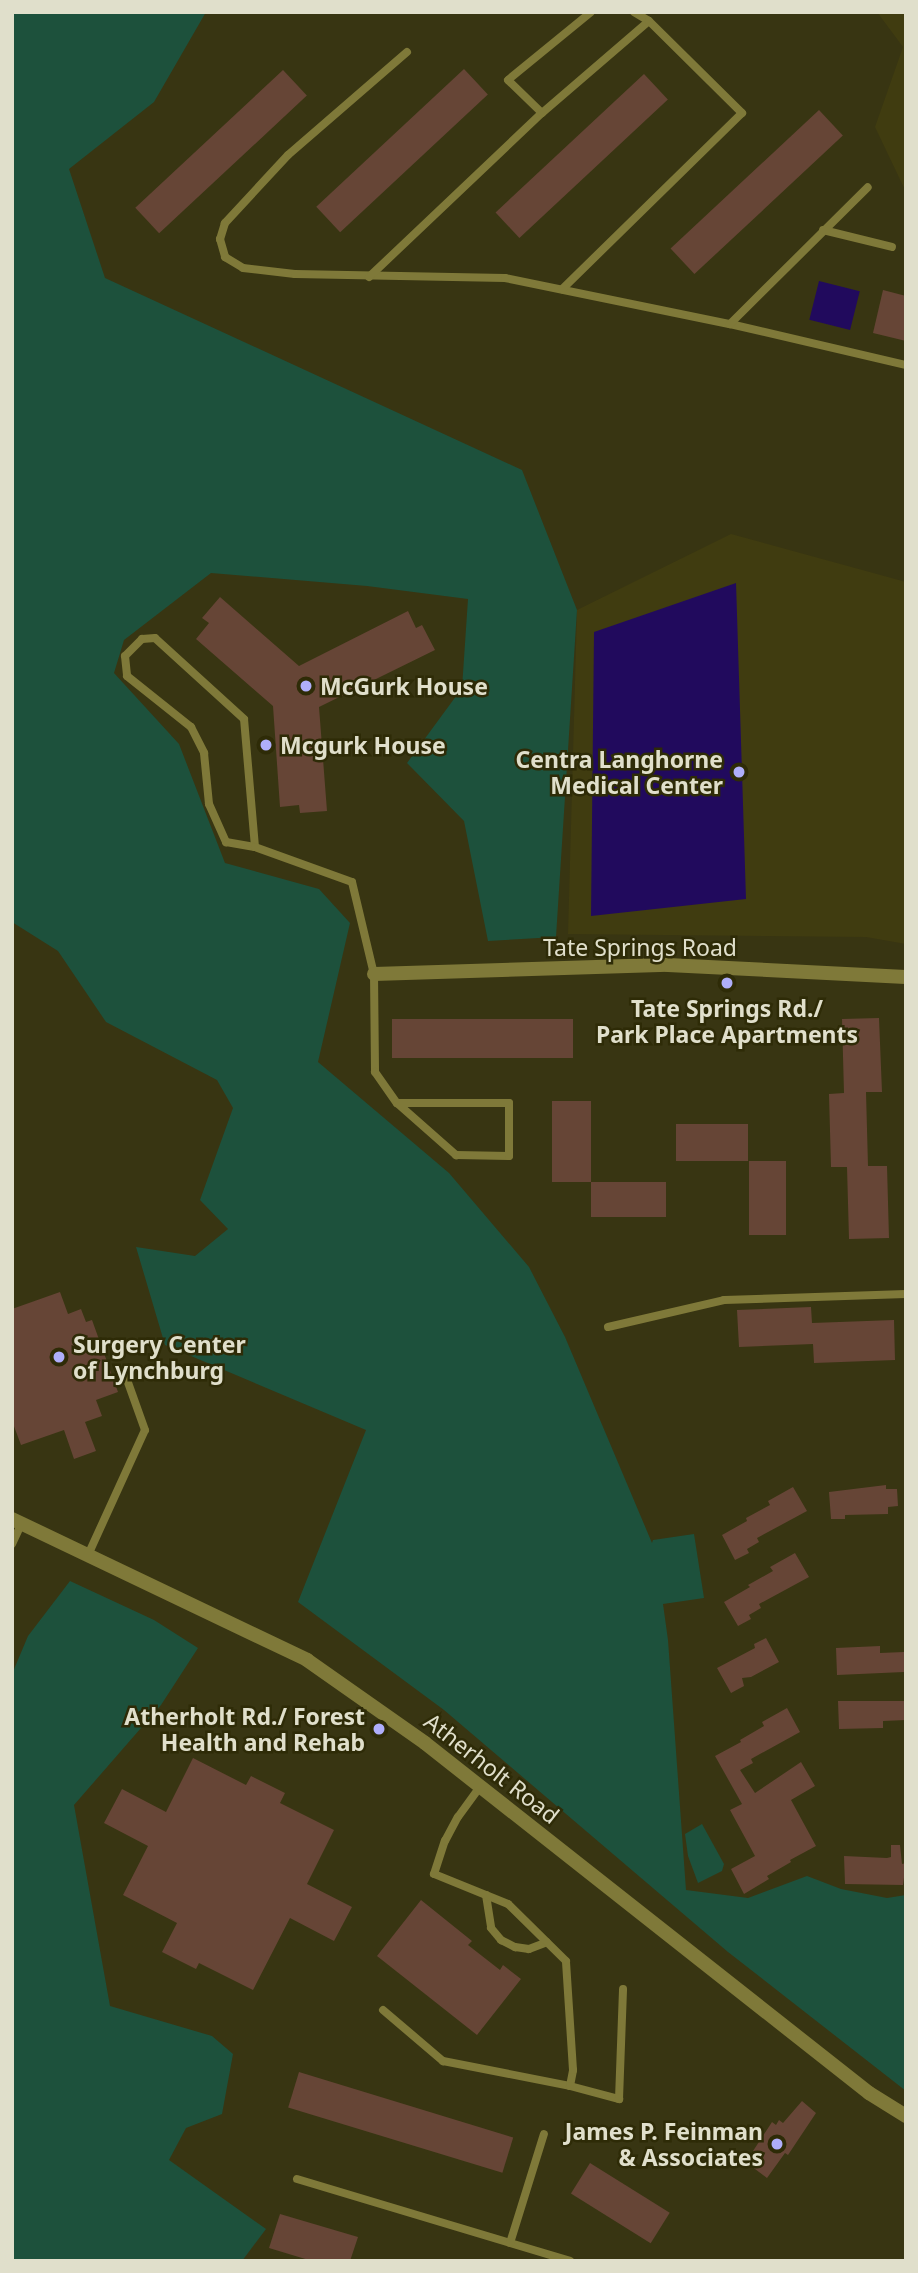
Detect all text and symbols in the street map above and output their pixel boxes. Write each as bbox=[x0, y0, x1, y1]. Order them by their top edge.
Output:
place label: McGurk House bbox=[320, 672, 488, 700]
marker: McGurk House bbox=[298, 678, 314, 694]
place label: Mcgurk House bbox=[280, 731, 446, 759]
marker: Mcgurk House bbox=[258, 737, 274, 753]
place label: Centra Langhorne Medical Center bbox=[516, 745, 723, 799]
marker: Centra Langhorne Medical Center bbox=[729, 762, 749, 782]
street label: Tate Springs Road bbox=[543, 933, 737, 961]
marker: Tate Springs Rd./ Park Place Apartments bbox=[719, 975, 735, 991]
place label: Tate Springs Rd./ Park Place Apartments bbox=[596, 994, 858, 1048]
place label: Surgery Center of Lynchburg bbox=[73, 1330, 246, 1384]
marker: Surgery Center of Lynchburg bbox=[51, 1349, 67, 1365]
place label: Atherholt Rd./ Forest Health and Rehab bbox=[124, 1702, 365, 1756]
street label: Atherholt Road bbox=[419, 1707, 565, 1829]
marker: Atherholt Rd./ Forest Health and Rehab bbox=[371, 1721, 387, 1737]
place label: James P. Feinman & Associates bbox=[565, 2117, 763, 2171]
marker: James P. Feinman & Associates bbox=[769, 2136, 785, 2152]

